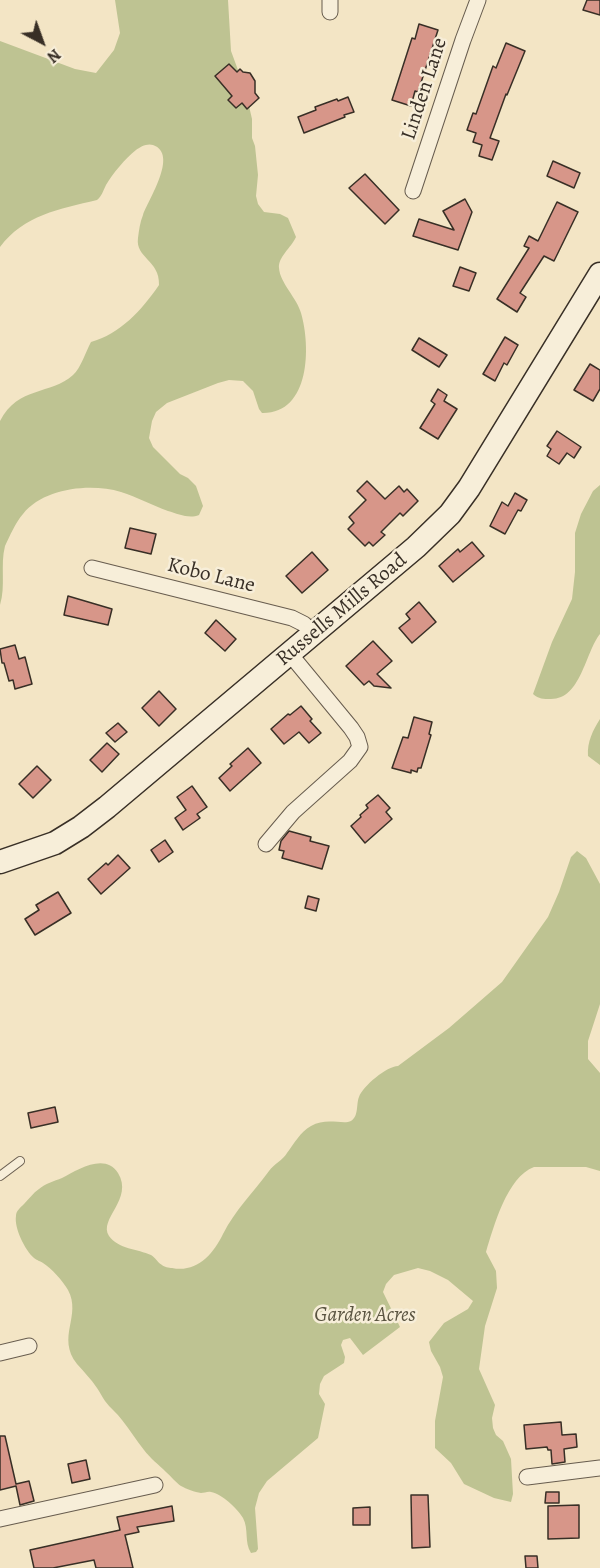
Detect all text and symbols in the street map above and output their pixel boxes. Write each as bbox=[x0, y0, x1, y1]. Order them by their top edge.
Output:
north arrow bbox=[12, 12, 72, 72]
street label: Linden Lane bbox=[397, 35, 453, 143]
text: N bbox=[42, 43, 65, 68]
street label: Russells Mills Road bbox=[272, 548, 412, 672]
street label: Kobo Lane bbox=[164, 553, 258, 599]
park label: Garden Acres bbox=[314, 1303, 416, 1329]

